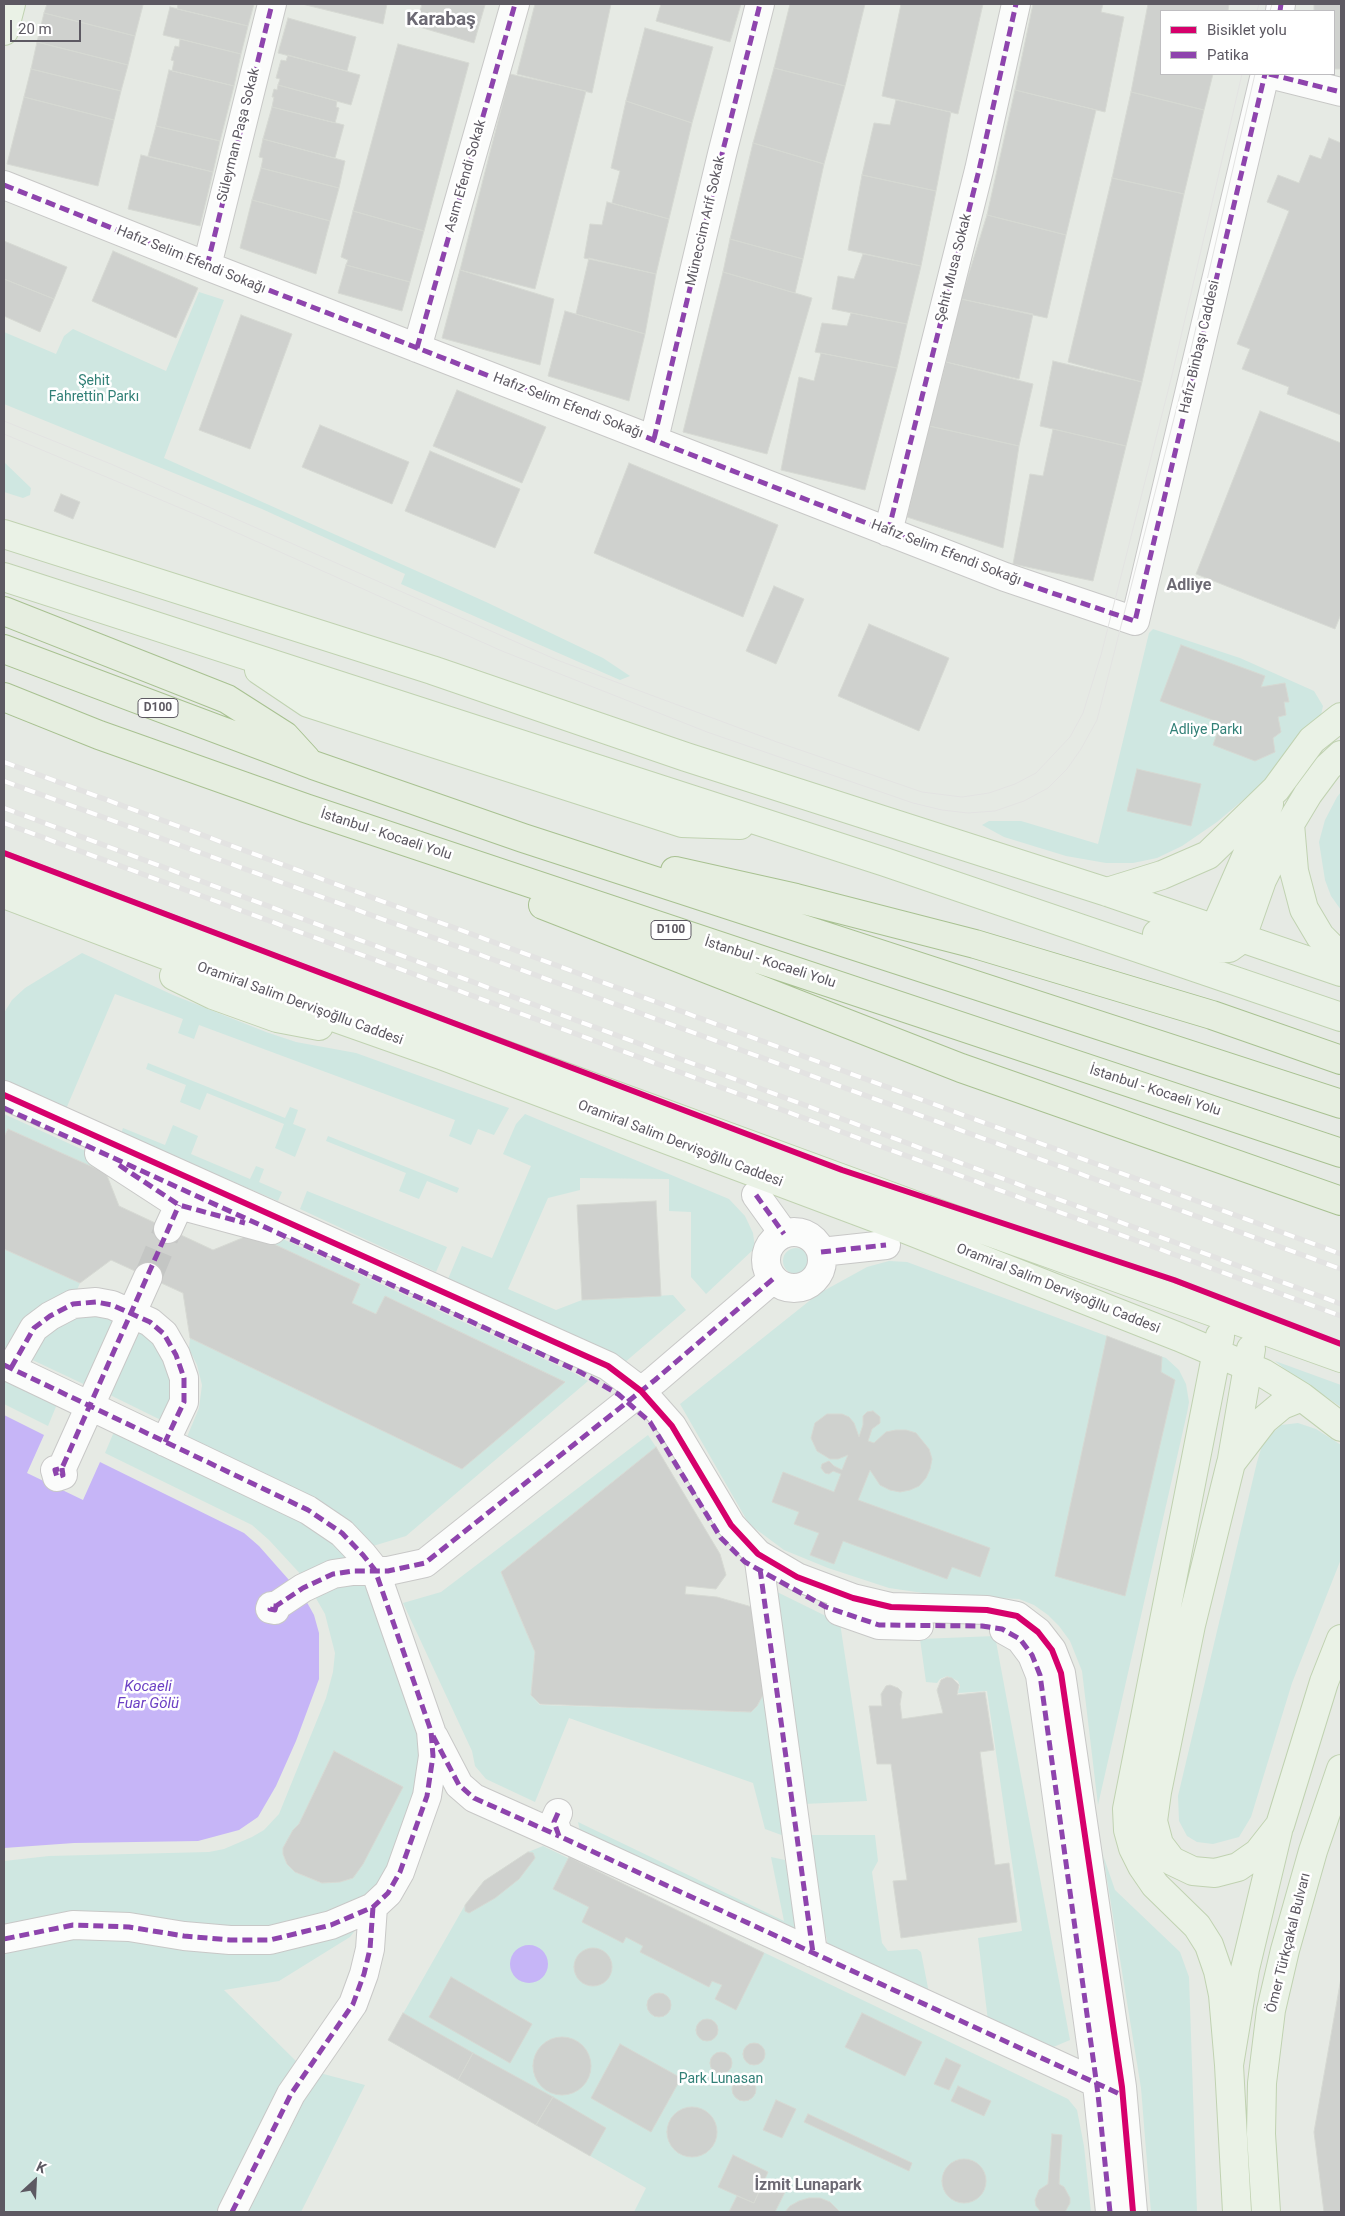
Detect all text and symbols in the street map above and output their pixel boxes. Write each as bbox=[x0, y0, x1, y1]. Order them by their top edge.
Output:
district label: Karabaş bbox=[406, 9, 476, 31]
scale bar bbox=[12, 10, 84, 42]
legend bbox=[1160, 10, 1335, 75]
text: 20 m bbox=[18, 20, 52, 38]
text: Bisiklet yolu bbox=[1207, 21, 1287, 39]
text: Patika bbox=[1207, 46, 1249, 64]
street label: Süleyman Paşa Sokak bbox=[214, 66, 264, 204]
street label: Asım Efendi Sokak bbox=[442, 118, 490, 234]
street label: Müneccim Arif Sokak bbox=[683, 154, 729, 288]
street label: Şehit Musa Sokak bbox=[932, 212, 976, 324]
street label: Hafız Selim Efendi Sokağı bbox=[114, 222, 268, 298]
street label: Hafız Binbaşı Caddesi bbox=[1176, 279, 1224, 415]
street label: Hafız Selim Efendi Sokağı bbox=[491, 370, 645, 442]
park label: Şehit Fahrettin Parkı bbox=[49, 373, 139, 406]
street label: Hafız Selim Efendi Sokağı bbox=[869, 517, 1023, 589]
district label: Adliye bbox=[1167, 576, 1211, 596]
road number: D100 bbox=[138, 698, 178, 718]
park label: Adliye Parkı bbox=[1170, 722, 1242, 738]
street label: İstanbul - Kocaeli Yolu bbox=[318, 806, 454, 864]
road number: D100 bbox=[651, 920, 691, 940]
street label: İstanbul - Kocaeli Yolu bbox=[702, 934, 838, 992]
street label: Oramiral Salim Dervişoğllu Caddesi bbox=[195, 959, 405, 1049]
street label: İstanbul - Kocaeli Yolu bbox=[1087, 1062, 1223, 1120]
street label: Oramiral Salim Dervişoğllu Caddesi bbox=[575, 1097, 785, 1191]
street label: Oramiral Salim Dervişoğllu Caddesi bbox=[954, 1240, 1162, 1338]
water label: Kocaeli Fuar Gölü bbox=[117, 1678, 179, 1713]
street label: Ömer Türkçakal Bulvarı bbox=[1263, 1871, 1315, 2015]
park label: Park Lunasan bbox=[679, 2071, 763, 2087]
north arrow bbox=[10, 2156, 60, 2206]
text: K bbox=[34, 2158, 49, 2177]
district label: İzmit Lunapark bbox=[754, 2176, 862, 2196]

